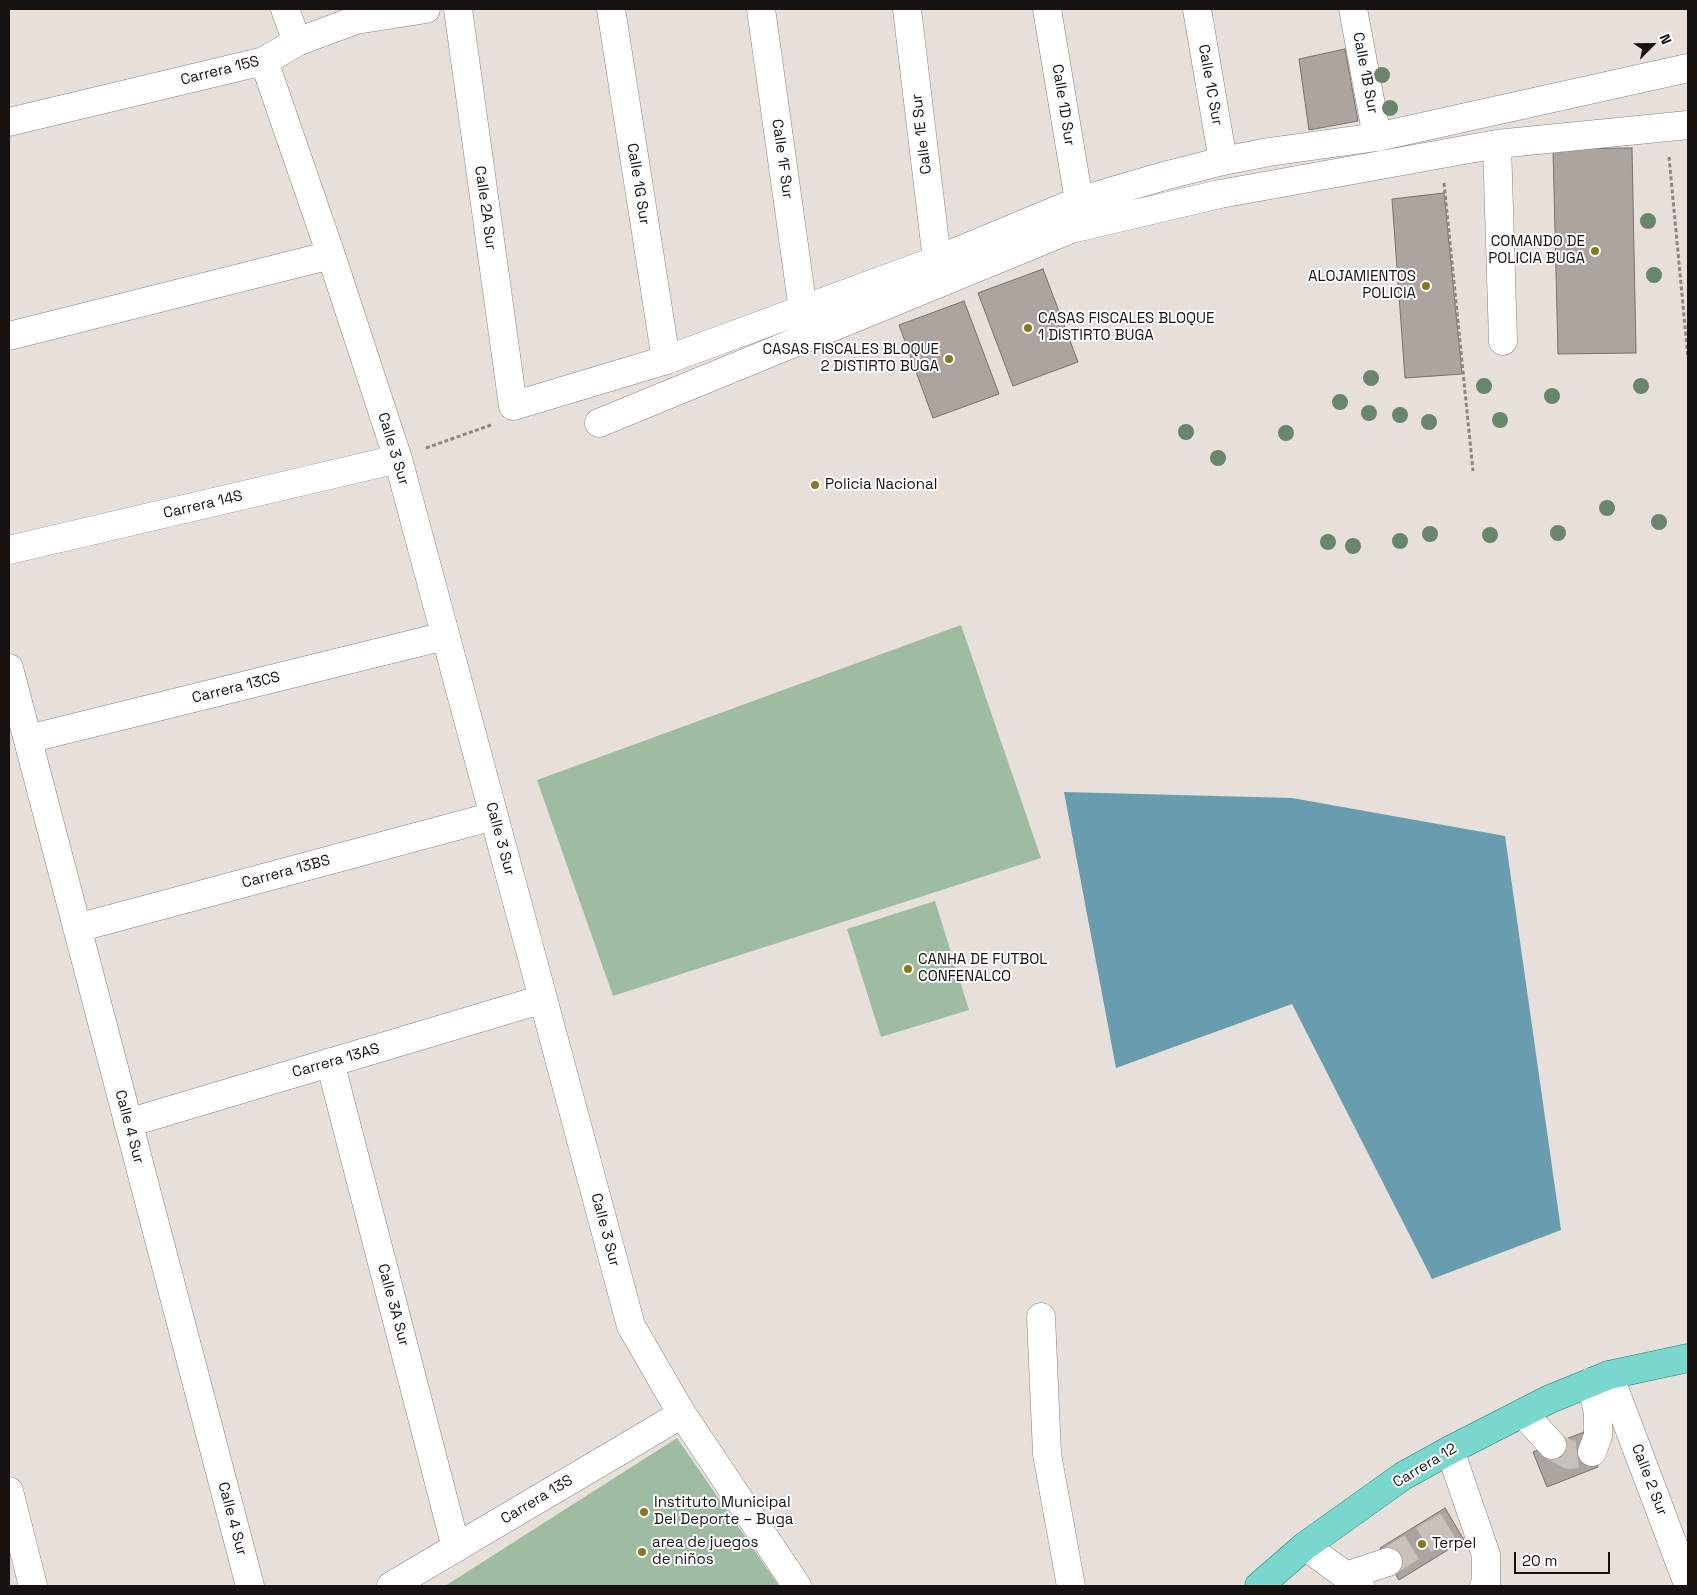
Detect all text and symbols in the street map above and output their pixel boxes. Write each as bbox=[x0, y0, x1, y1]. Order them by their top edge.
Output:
north arrow bbox=[1627, 20, 1677, 70]
street label: Calle 1B Sur bbox=[1348, 31, 1382, 115]
text: N bbox=[1656, 31, 1676, 47]
street label: Calle 1C Sur bbox=[1194, 43, 1226, 127]
street label: Carrera 15S bbox=[179, 53, 261, 89]
street label: Calle 1D Sur bbox=[1048, 63, 1078, 147]
street label: Calle 1E Sur bbox=[908, 93, 936, 175]
street label: Calle 1F Sur bbox=[767, 118, 797, 200]
street label: Calle 1G Sur bbox=[623, 142, 653, 226]
street label: Calle 2A Sur bbox=[470, 165, 500, 251]
place label: COMANDO DE POLICIA BUGA bbox=[1488, 233, 1585, 268]
marker: COMANDO DE POLICIA BUGA bbox=[1589, 245, 1601, 257]
place label: ALOJAMIENTOS POLICIA bbox=[1308, 268, 1416, 303]
marker: ALOJAMIENTOS POLICIA bbox=[1420, 280, 1432, 292]
place label: CASAS FISCALES BLOQUE 1 DISTIRTO BUGA bbox=[1038, 310, 1214, 345]
marker: CASAS FISCALES BLOQUE 1 DISTIRTO BUGA bbox=[1022, 322, 1034, 334]
place label: CASAS FISCALES BLOQUE 2 DISTIRTO BUGA bbox=[763, 341, 939, 376]
marker: CASAS FISCALES BLOQUE 2 DISTIRTO BUGA bbox=[943, 353, 955, 365]
street label: Calle 3 Sur bbox=[373, 410, 413, 488]
place label: Policia Nacional bbox=[825, 476, 937, 494]
marker: Policia Nacional bbox=[809, 479, 821, 491]
street label: Carrera 14S bbox=[162, 487, 244, 523]
street label: Carrera 13CS bbox=[190, 668, 282, 708]
street label: Calle 3 Sur bbox=[482, 800, 518, 878]
street label: Carrera 13BS bbox=[240, 852, 332, 892]
place label: CANHA DE FUTBOL CONFENALCO bbox=[918, 951, 1047, 986]
marker: CANHA DE FUTBOL CONFENALCO bbox=[902, 963, 914, 975]
street label: Carrera 13AS bbox=[290, 1040, 382, 1082]
street label: Calle 4 Sur bbox=[111, 1088, 147, 1166]
street label: Calle 3 Sur bbox=[587, 1191, 623, 1269]
street label: Calle 3A Sur bbox=[373, 1262, 413, 1348]
street label: Carrera 12 bbox=[1390, 1440, 1460, 1492]
street label: Calle 2 Sur bbox=[1627, 1442, 1671, 1518]
street label: Carrera 13S bbox=[498, 1472, 576, 1528]
street label: Calle 4 Sur bbox=[214, 1480, 250, 1558]
place label: Instituto Municipal Del Deporte – Buga bbox=[654, 1494, 793, 1529]
marker: Instituto Municipal Del Deporte – Buga bbox=[638, 1506, 650, 1518]
place label: area de juegos de niños bbox=[652, 1534, 758, 1569]
place label: Terpel bbox=[1432, 1535, 1476, 1553]
marker: Terpel bbox=[1416, 1538, 1428, 1550]
scale bar bbox=[1517, 1542, 1613, 1574]
marker: area de juegos de niños bbox=[636, 1546, 648, 1558]
text: 20 m bbox=[1522, 1551, 1557, 1570]

